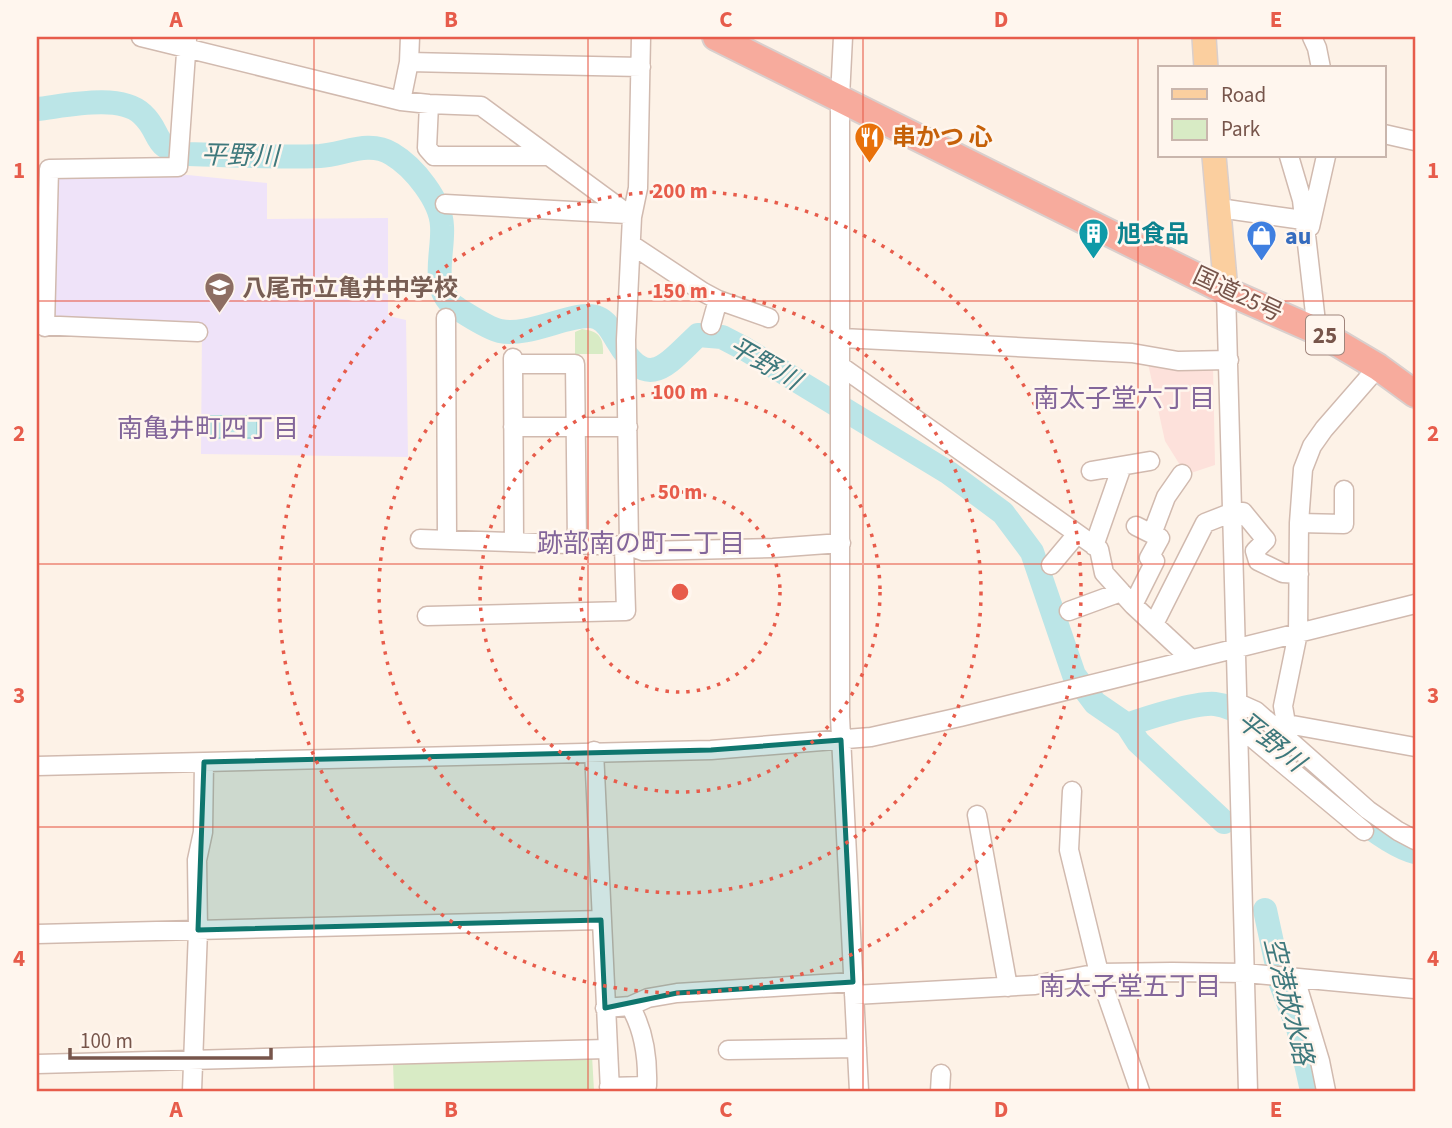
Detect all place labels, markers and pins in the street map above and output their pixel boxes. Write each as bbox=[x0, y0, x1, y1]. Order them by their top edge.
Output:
restaurant icon: 串かつ 心 bbox=[852, 120, 886, 164]
place label: 串かつ 心 bbox=[892, 120, 993, 155]
building icon: 旭食品 bbox=[1077, 217, 1111, 261]
place label: 旭食品 bbox=[1117, 217, 1189, 252]
shop icon: au bbox=[1245, 219, 1279, 263]
place label: au bbox=[1285, 219, 1311, 254]
school or university icon: 八尾市立亀井中学校 bbox=[202, 271, 236, 315]
place label: 八尾市立亀井中学校 bbox=[242, 271, 458, 306]
centre of rings bbox=[668, 580, 692, 604]

